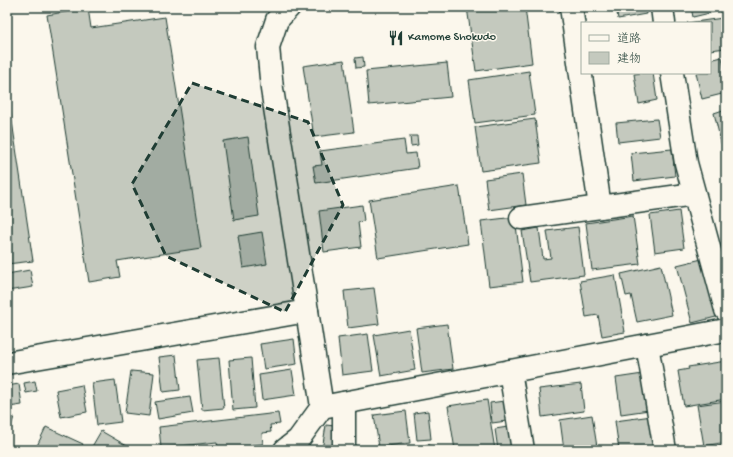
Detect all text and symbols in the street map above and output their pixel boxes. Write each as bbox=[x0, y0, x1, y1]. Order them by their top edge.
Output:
legend bbox=[581, 22, 711, 74]
restaurant icon: Kamome Shokudo bbox=[387, 29, 405, 47]
place label: Kamome Shokudo bbox=[408, 31, 496, 45]
text: 道路 bbox=[617, 32, 641, 47]
text: 建物 bbox=[617, 52, 641, 67]

